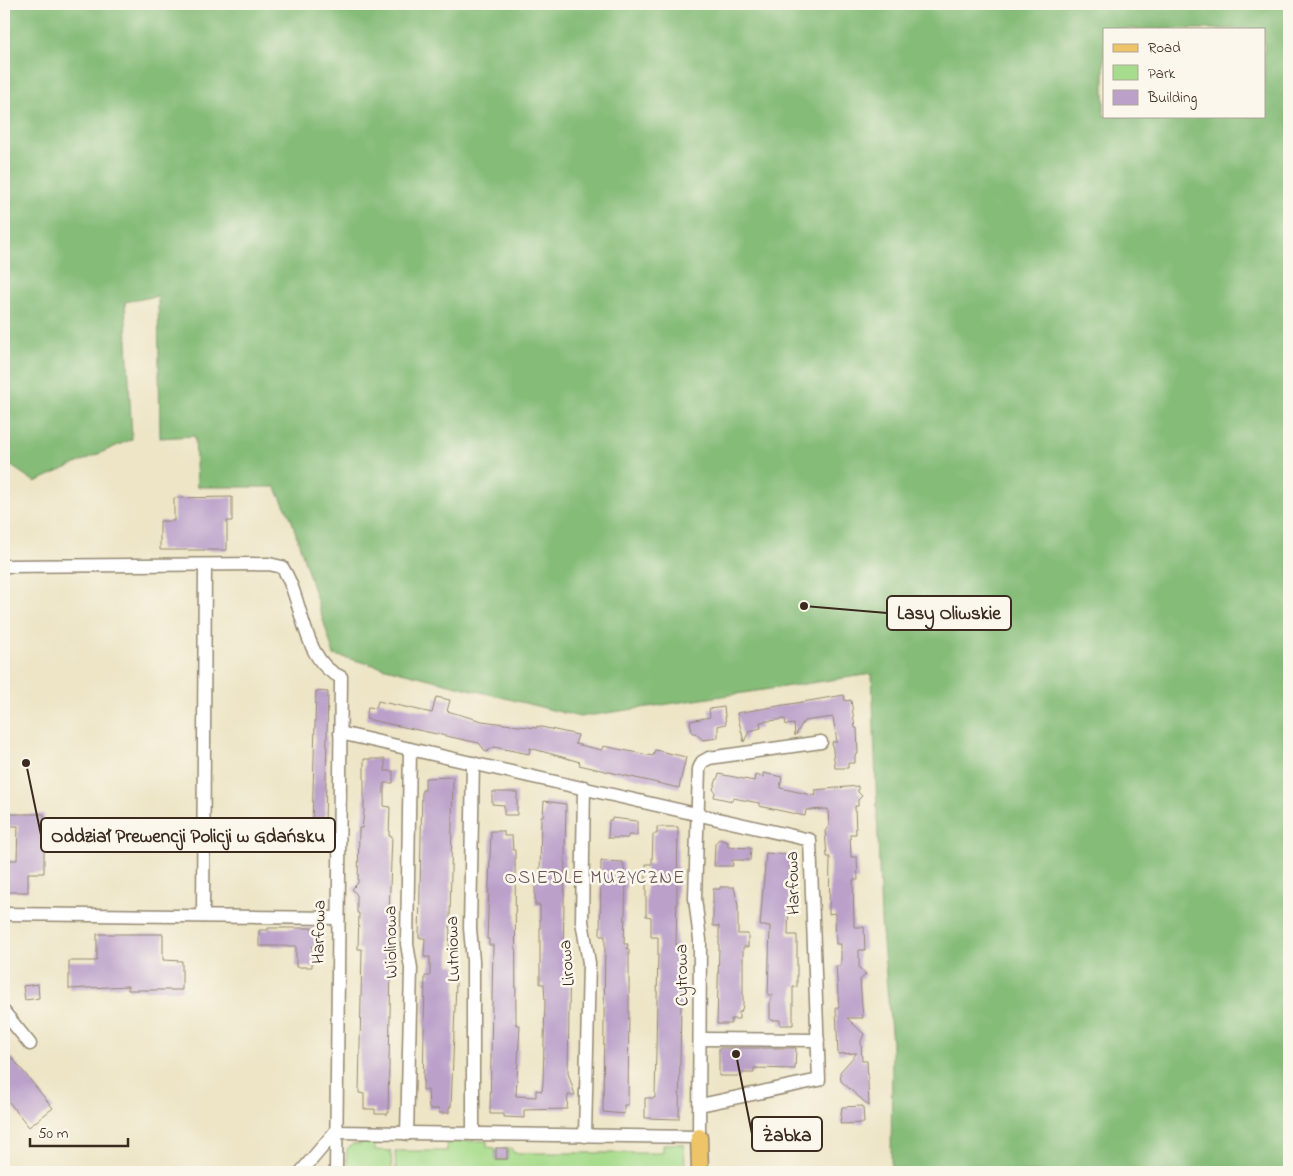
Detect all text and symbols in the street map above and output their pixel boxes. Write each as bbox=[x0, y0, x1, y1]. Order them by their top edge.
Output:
legend bbox=[1103, 28, 1266, 118]
text: Road bbox=[1148, 37, 1181, 59]
text: Park bbox=[1148, 63, 1176, 85]
text: Building bbox=[1147, 87, 1197, 110]
callout: Lasy Oliwskie bbox=[887, 596, 1011, 630]
text: Lasy Oliwskie bbox=[897, 601, 1001, 630]
callout: Oddział Prewencji Policji w Gdańsku bbox=[41, 818, 335, 852]
text: Oddział Prewencji Policji w Gdańsku bbox=[51, 824, 325, 851]
street label: Harfowa bbox=[780, 851, 808, 915]
district label: OSIEDLE MUZYCZNE bbox=[504, 865, 686, 892]
street label: Harfowa bbox=[306, 900, 334, 964]
street label: Wiolinowa bbox=[378, 905, 406, 979]
street label: Lutniowa bbox=[440, 916, 468, 982]
street label: Lirowa bbox=[553, 939, 583, 987]
street label: Cytrowa bbox=[669, 944, 697, 1006]
scale bar bbox=[30, 1116, 128, 1148]
callout: Żabka bbox=[752, 1117, 822, 1151]
text: 50 m bbox=[38, 1123, 69, 1145]
text: Żabka bbox=[762, 1123, 812, 1150]

